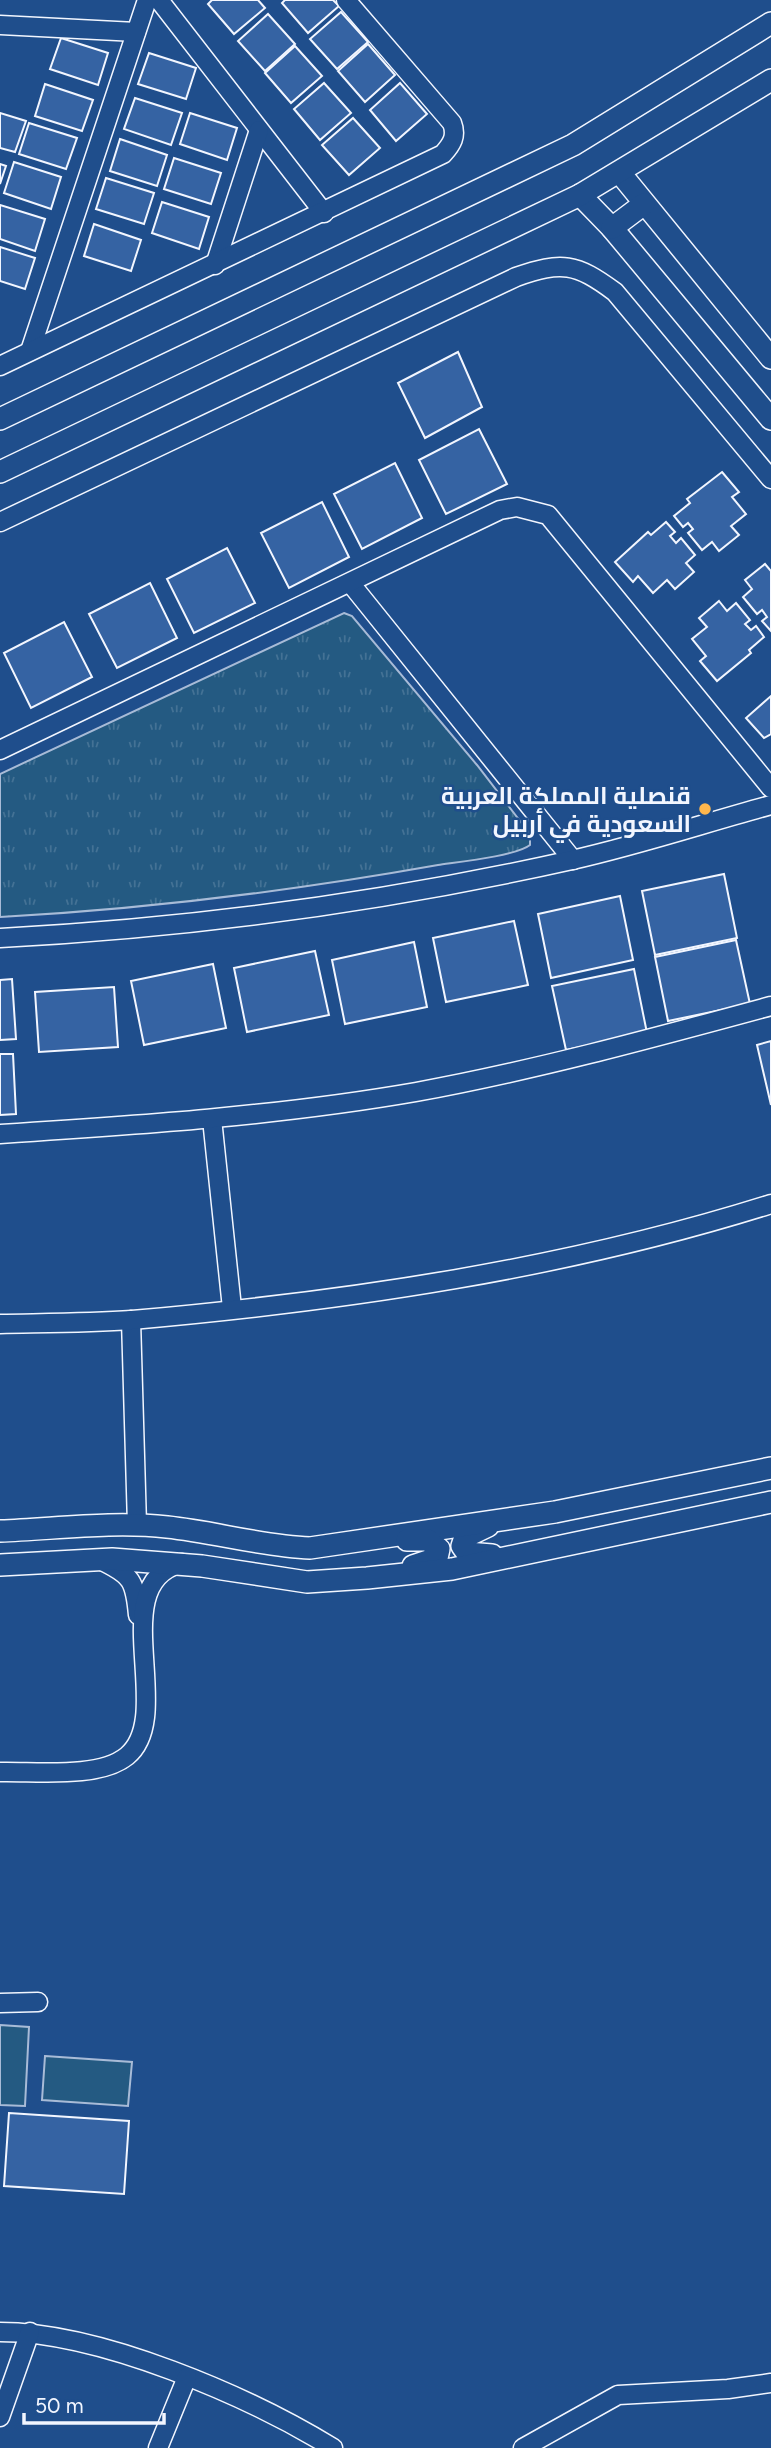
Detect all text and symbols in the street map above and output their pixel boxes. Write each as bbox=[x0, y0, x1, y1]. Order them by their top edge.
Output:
place label: قنصلية المملكة العربية السعودية في أربيل bbox=[441, 781, 691, 843]
marker: قنصلية المملكة العربية السعودية في أربيل bbox=[697, 801, 713, 817]
scale bar bbox=[24, 2382, 164, 2426]
text: 50 m bbox=[35, 2393, 84, 2418]

